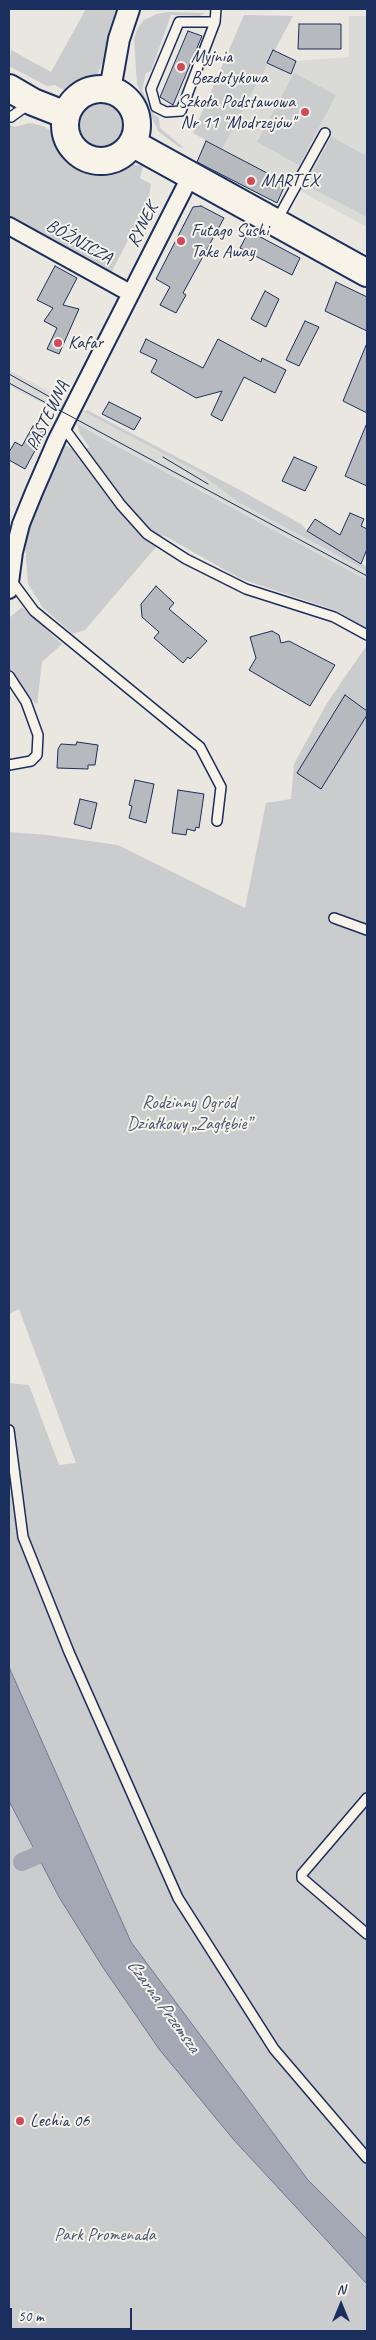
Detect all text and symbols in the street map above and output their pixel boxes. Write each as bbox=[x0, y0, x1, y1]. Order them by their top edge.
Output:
place label: Myjnia Bezdotykowa bbox=[191, 46, 267, 88]
marker: Myjnia Bezdotykowa bbox=[175, 61, 187, 73]
place label: Szkoła Podstawowa Nr 11 "Modrzejów" bbox=[178, 91, 295, 134]
marker: Szkoła Podstawowa Nr 11 "Modrzejów" bbox=[299, 106, 311, 118]
place label: MARTEX bbox=[261, 170, 319, 192]
marker: MARTEX bbox=[245, 175, 257, 187]
street label: RYNEK bbox=[123, 199, 163, 251]
street label: BÓŹNICZA bbox=[42, 215, 116, 269]
place label: Futago Sushi Take Away bbox=[191, 220, 269, 262]
marker: Futago Sushi Take Away bbox=[175, 235, 187, 247]
place label: Kafar bbox=[68, 332, 103, 354]
marker: Kafar bbox=[52, 337, 64, 349]
street label: PASTEWNA bbox=[22, 378, 74, 454]
park label: Rodzinny Ogród Działkowy „Zagłębie” bbox=[127, 1092, 251, 1134]
water label: Czarna Przemsza bbox=[122, 1955, 204, 2057]
place label: Lechia 06 bbox=[30, 2110, 89, 2132]
marker: Lechia 06 bbox=[14, 2115, 26, 2127]
park label: Park Promenada bbox=[54, 2224, 156, 2246]
north arrow bbox=[316, 2280, 366, 2330]
text: N bbox=[337, 2281, 345, 2298]
scale bar bbox=[12, 2298, 135, 2330]
text: 50 m bbox=[18, 2307, 44, 2326]

